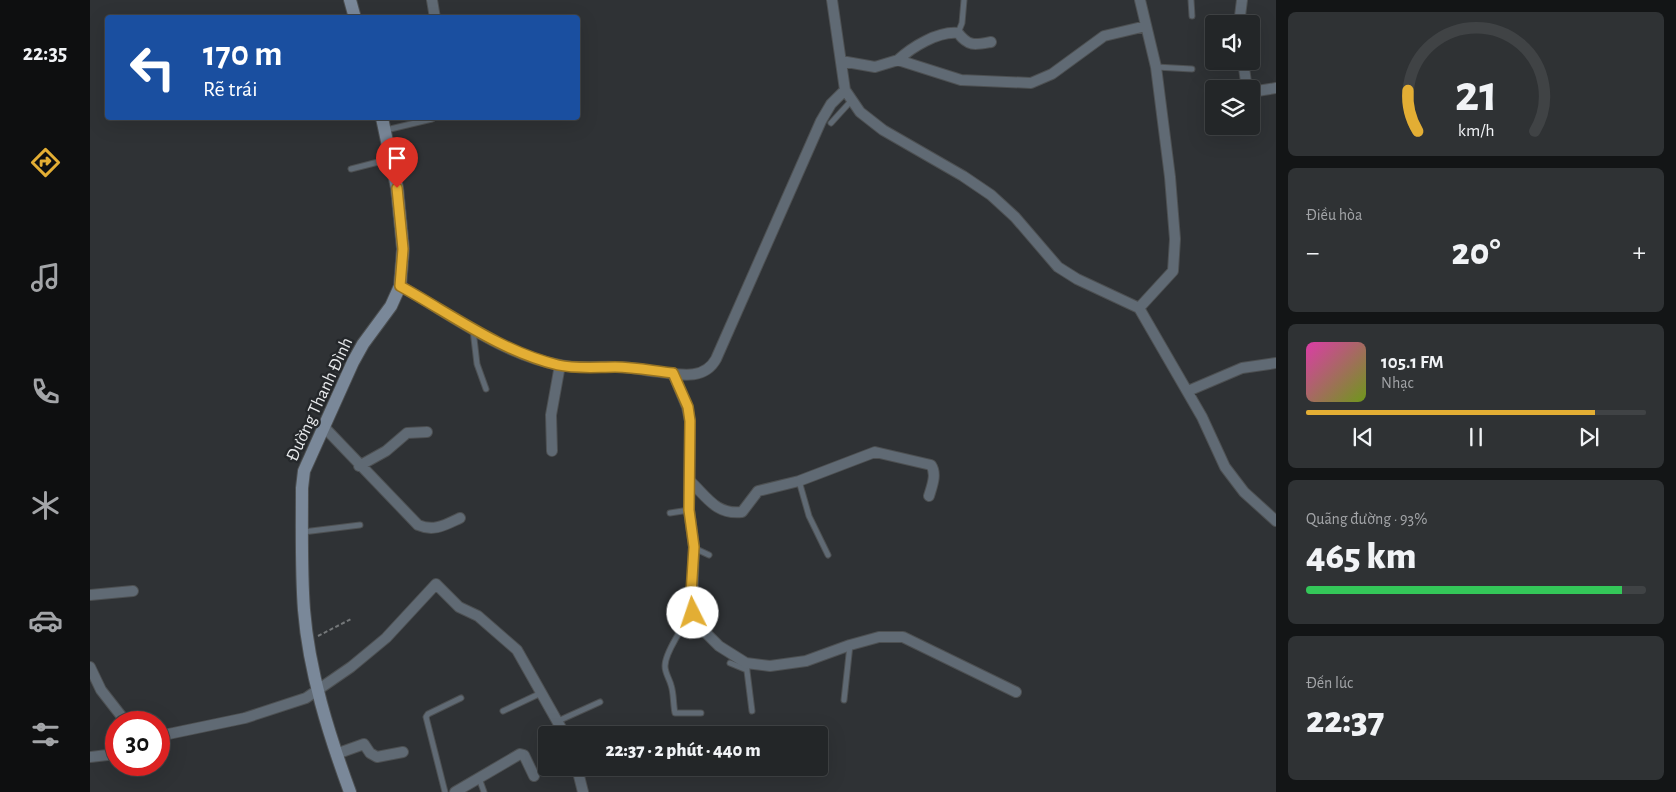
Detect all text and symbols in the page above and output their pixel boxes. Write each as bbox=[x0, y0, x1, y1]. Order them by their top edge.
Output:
map controls bbox=[1205, 15, 1260, 135]
button: sound bbox=[1205, 15, 1260, 70]
icon: left bbox=[120, 35, 185, 100]
text: 170 m bbox=[203, 37, 283, 72]
text: 22:35 bbox=[23, 42, 67, 64]
text: 21 bbox=[1454, 68, 1498, 120]
text: Rẽ trái bbox=[203, 78, 258, 100]
button: layers bbox=[1205, 80, 1260, 135]
text: km/h bbox=[1458, 122, 1494, 140]
pin bbox=[376, 137, 418, 188]
icon: arrive bbox=[383, 144, 411, 172]
icon: directions bbox=[28, 145, 63, 180]
text: Điều hòa bbox=[1306, 207, 1362, 223]
text: 20° bbox=[1452, 234, 1500, 272]
text: − bbox=[1306, 239, 1319, 267]
text: + bbox=[1633, 239, 1646, 267]
icon: music bbox=[28, 260, 63, 295]
street label: Đường Thanh Đình bbox=[283, 335, 356, 464]
text: 105.1 FM bbox=[1381, 353, 1444, 372]
icon: phone bbox=[28, 374, 63, 409]
text: Nhạc bbox=[1381, 375, 1414, 391]
icon: previous bbox=[1349, 423, 1377, 451]
icon: pause bbox=[1462, 423, 1490, 451]
icon: next bbox=[1575, 423, 1603, 451]
icon: climate bbox=[28, 488, 63, 523]
text: Quãng đường · 93% bbox=[1306, 511, 1427, 527]
text: 465 km bbox=[1306, 538, 1417, 576]
position arrow bbox=[666, 586, 718, 638]
icon: car bbox=[28, 603, 63, 638]
text: Đến lúc bbox=[1306, 675, 1353, 691]
text: 22:37 bbox=[1306, 702, 1385, 740]
speed limit sign: 30 bbox=[105, 711, 170, 776]
icon: filters bbox=[28, 717, 63, 752]
text: 22:37 · 2 phút · 440 m bbox=[605, 741, 761, 760]

